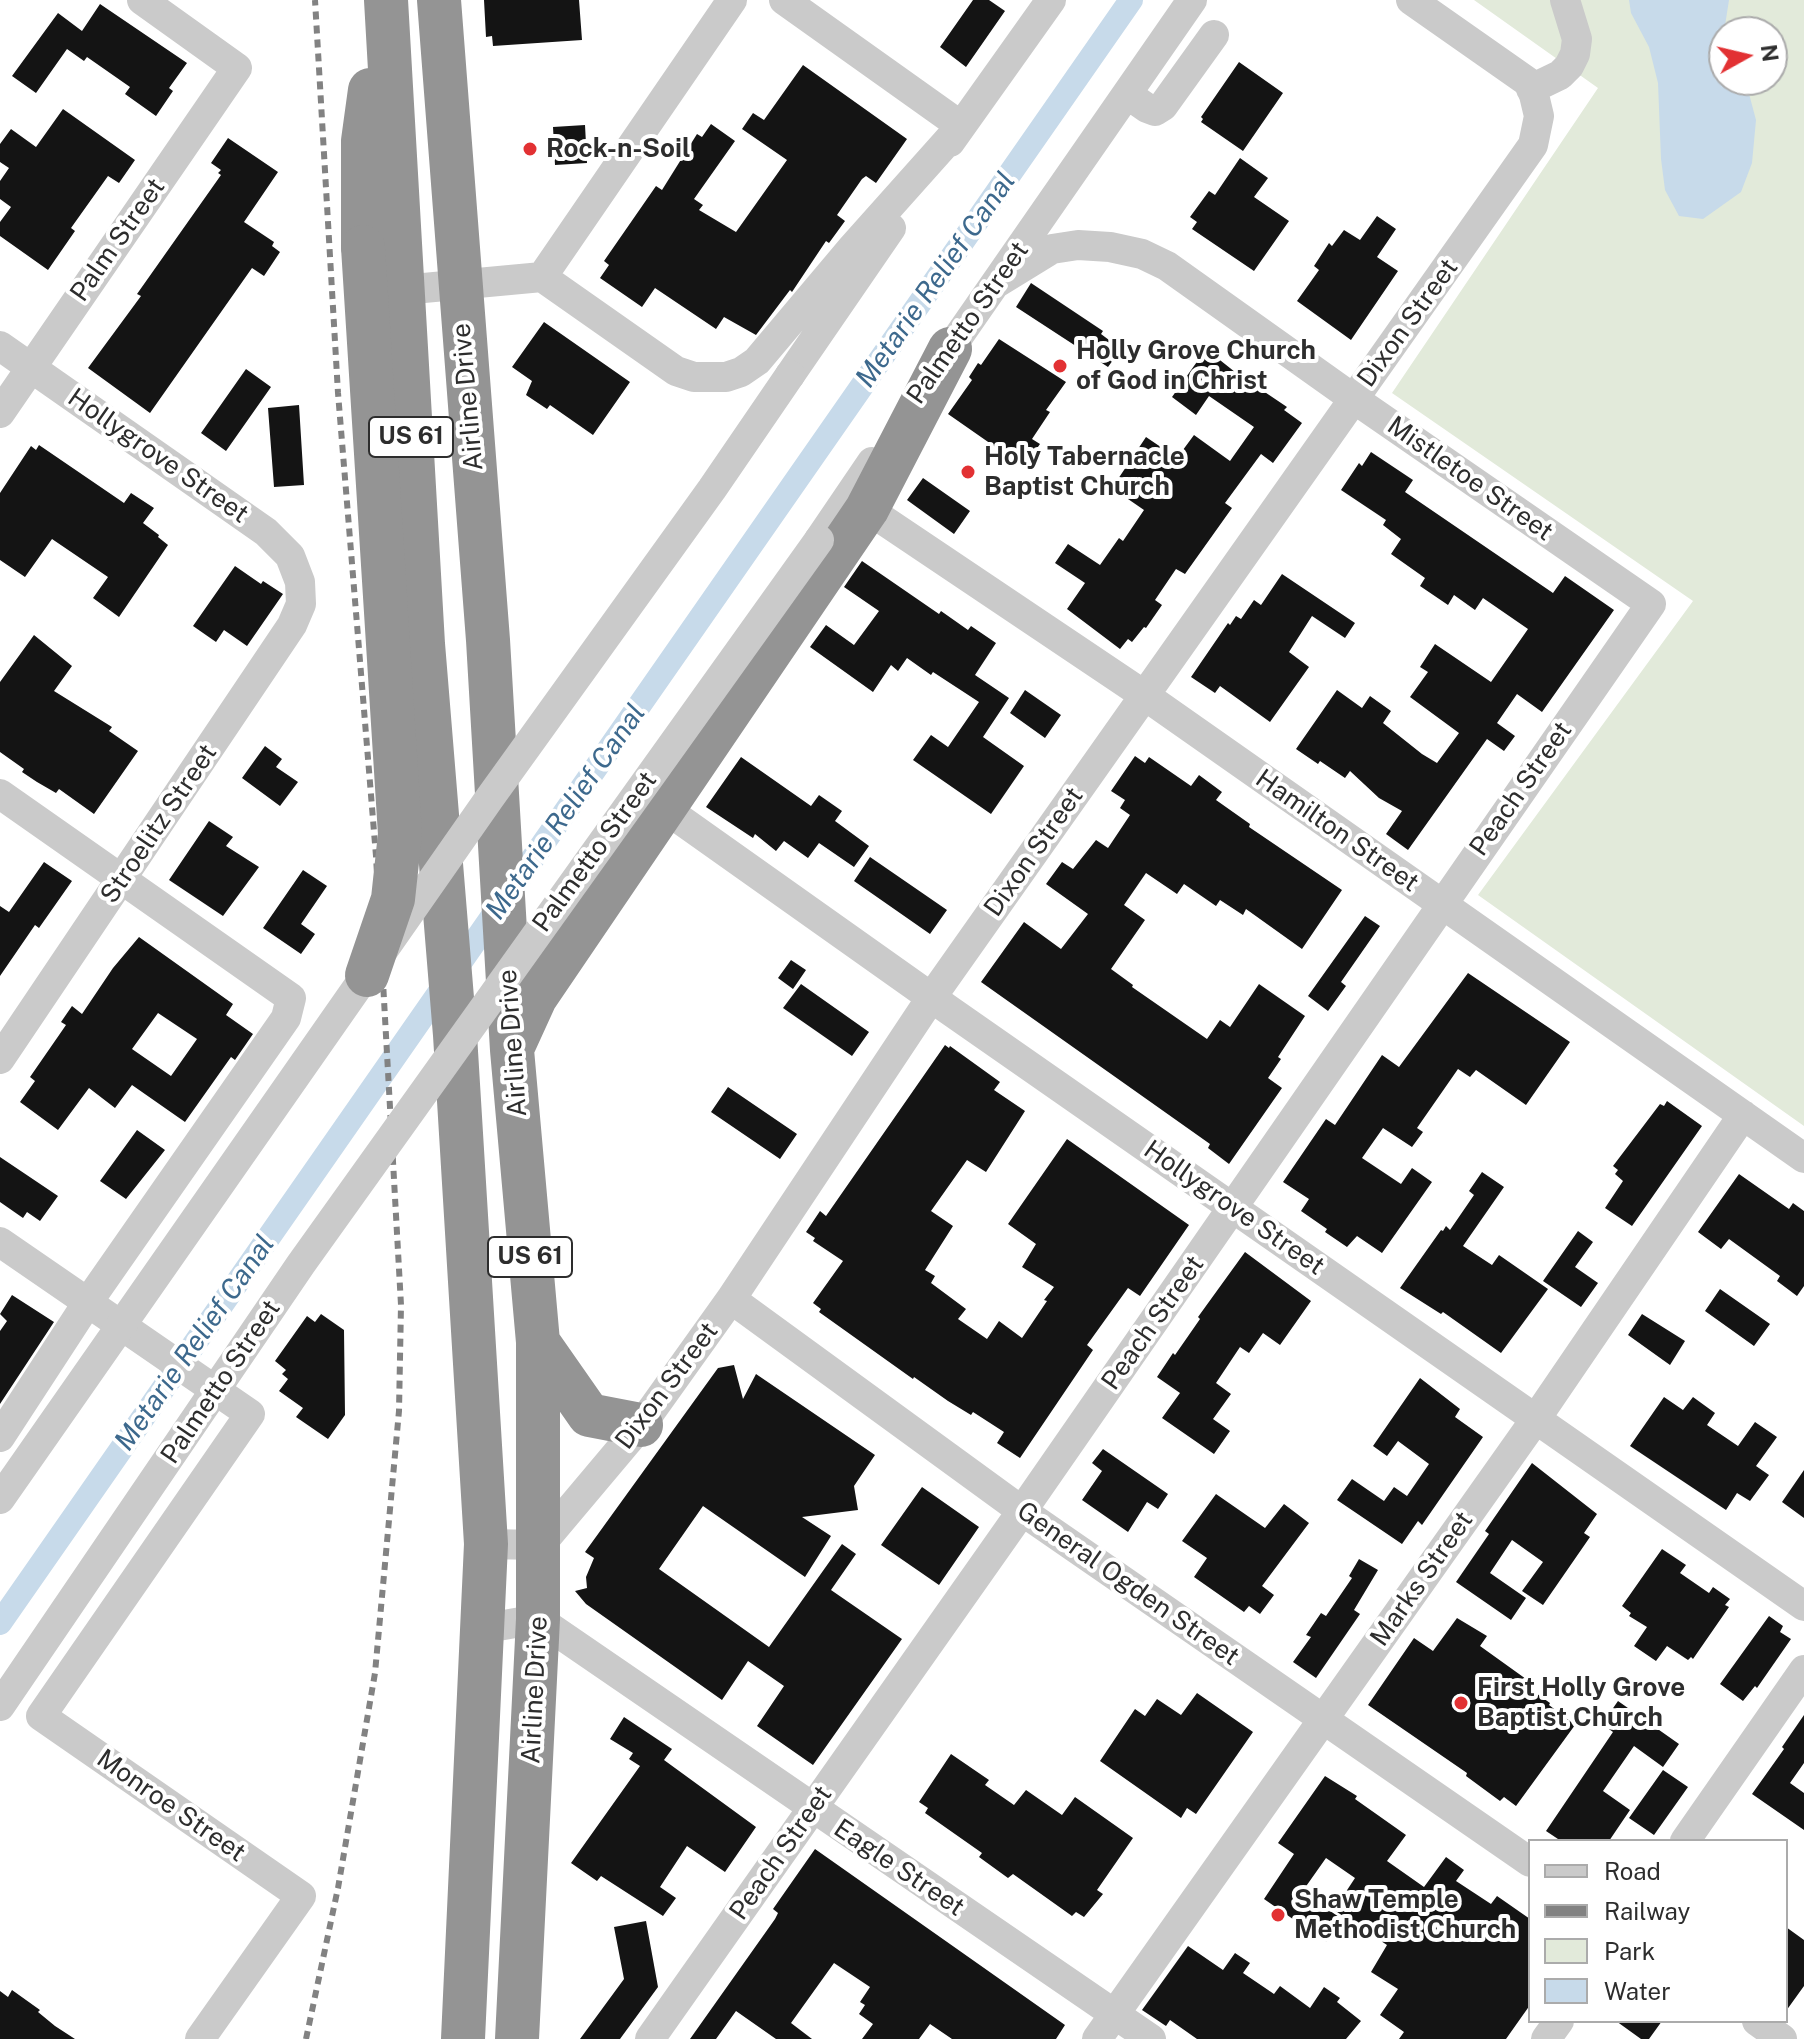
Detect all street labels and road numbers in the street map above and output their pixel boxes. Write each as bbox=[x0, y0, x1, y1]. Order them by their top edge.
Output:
street label: Palm Street bbox=[64, 172, 172, 308]
street label: Palmetto Street bbox=[901, 236, 1035, 410]
street label: Dixon Street bbox=[1351, 253, 1465, 393]
street label: Airline Drive bbox=[446, 322, 490, 472]
street label: Hollygrove Street bbox=[62, 382, 254, 530]
street label: Mistletoe Street bbox=[1381, 410, 1559, 548]
road number: US 61 bbox=[369, 417, 453, 457]
street label: Peach Street bbox=[1463, 716, 1579, 862]
street label: Stroelitz Street bbox=[94, 738, 224, 910]
street label: Hamilton Street bbox=[1249, 763, 1425, 899]
street label: Palmetto Street bbox=[526, 766, 664, 938]
street label: Dixon Street bbox=[978, 781, 1090, 923]
street label: Airline Drive bbox=[492, 968, 534, 1118]
street label: Hollygrove Street bbox=[1138, 1134, 1330, 1282]
road number: US 61 bbox=[488, 1237, 572, 1277]
street label: Peach Street bbox=[1095, 1250, 1211, 1396]
street label: Palmetto Street bbox=[155, 1294, 287, 1470]
street label: Dixon Street bbox=[609, 1316, 725, 1456]
street label: General Ogden Street bbox=[1011, 1496, 1245, 1672]
street label: Marks Street bbox=[1364, 1506, 1480, 1652]
street label: Airline Drive bbox=[516, 1615, 554, 1765]
street label: Monroe Street bbox=[91, 1743, 251, 1869]
street label: Peach Street bbox=[723, 1780, 839, 1926]
street label: Eagle Street bbox=[828, 1813, 970, 1923]

